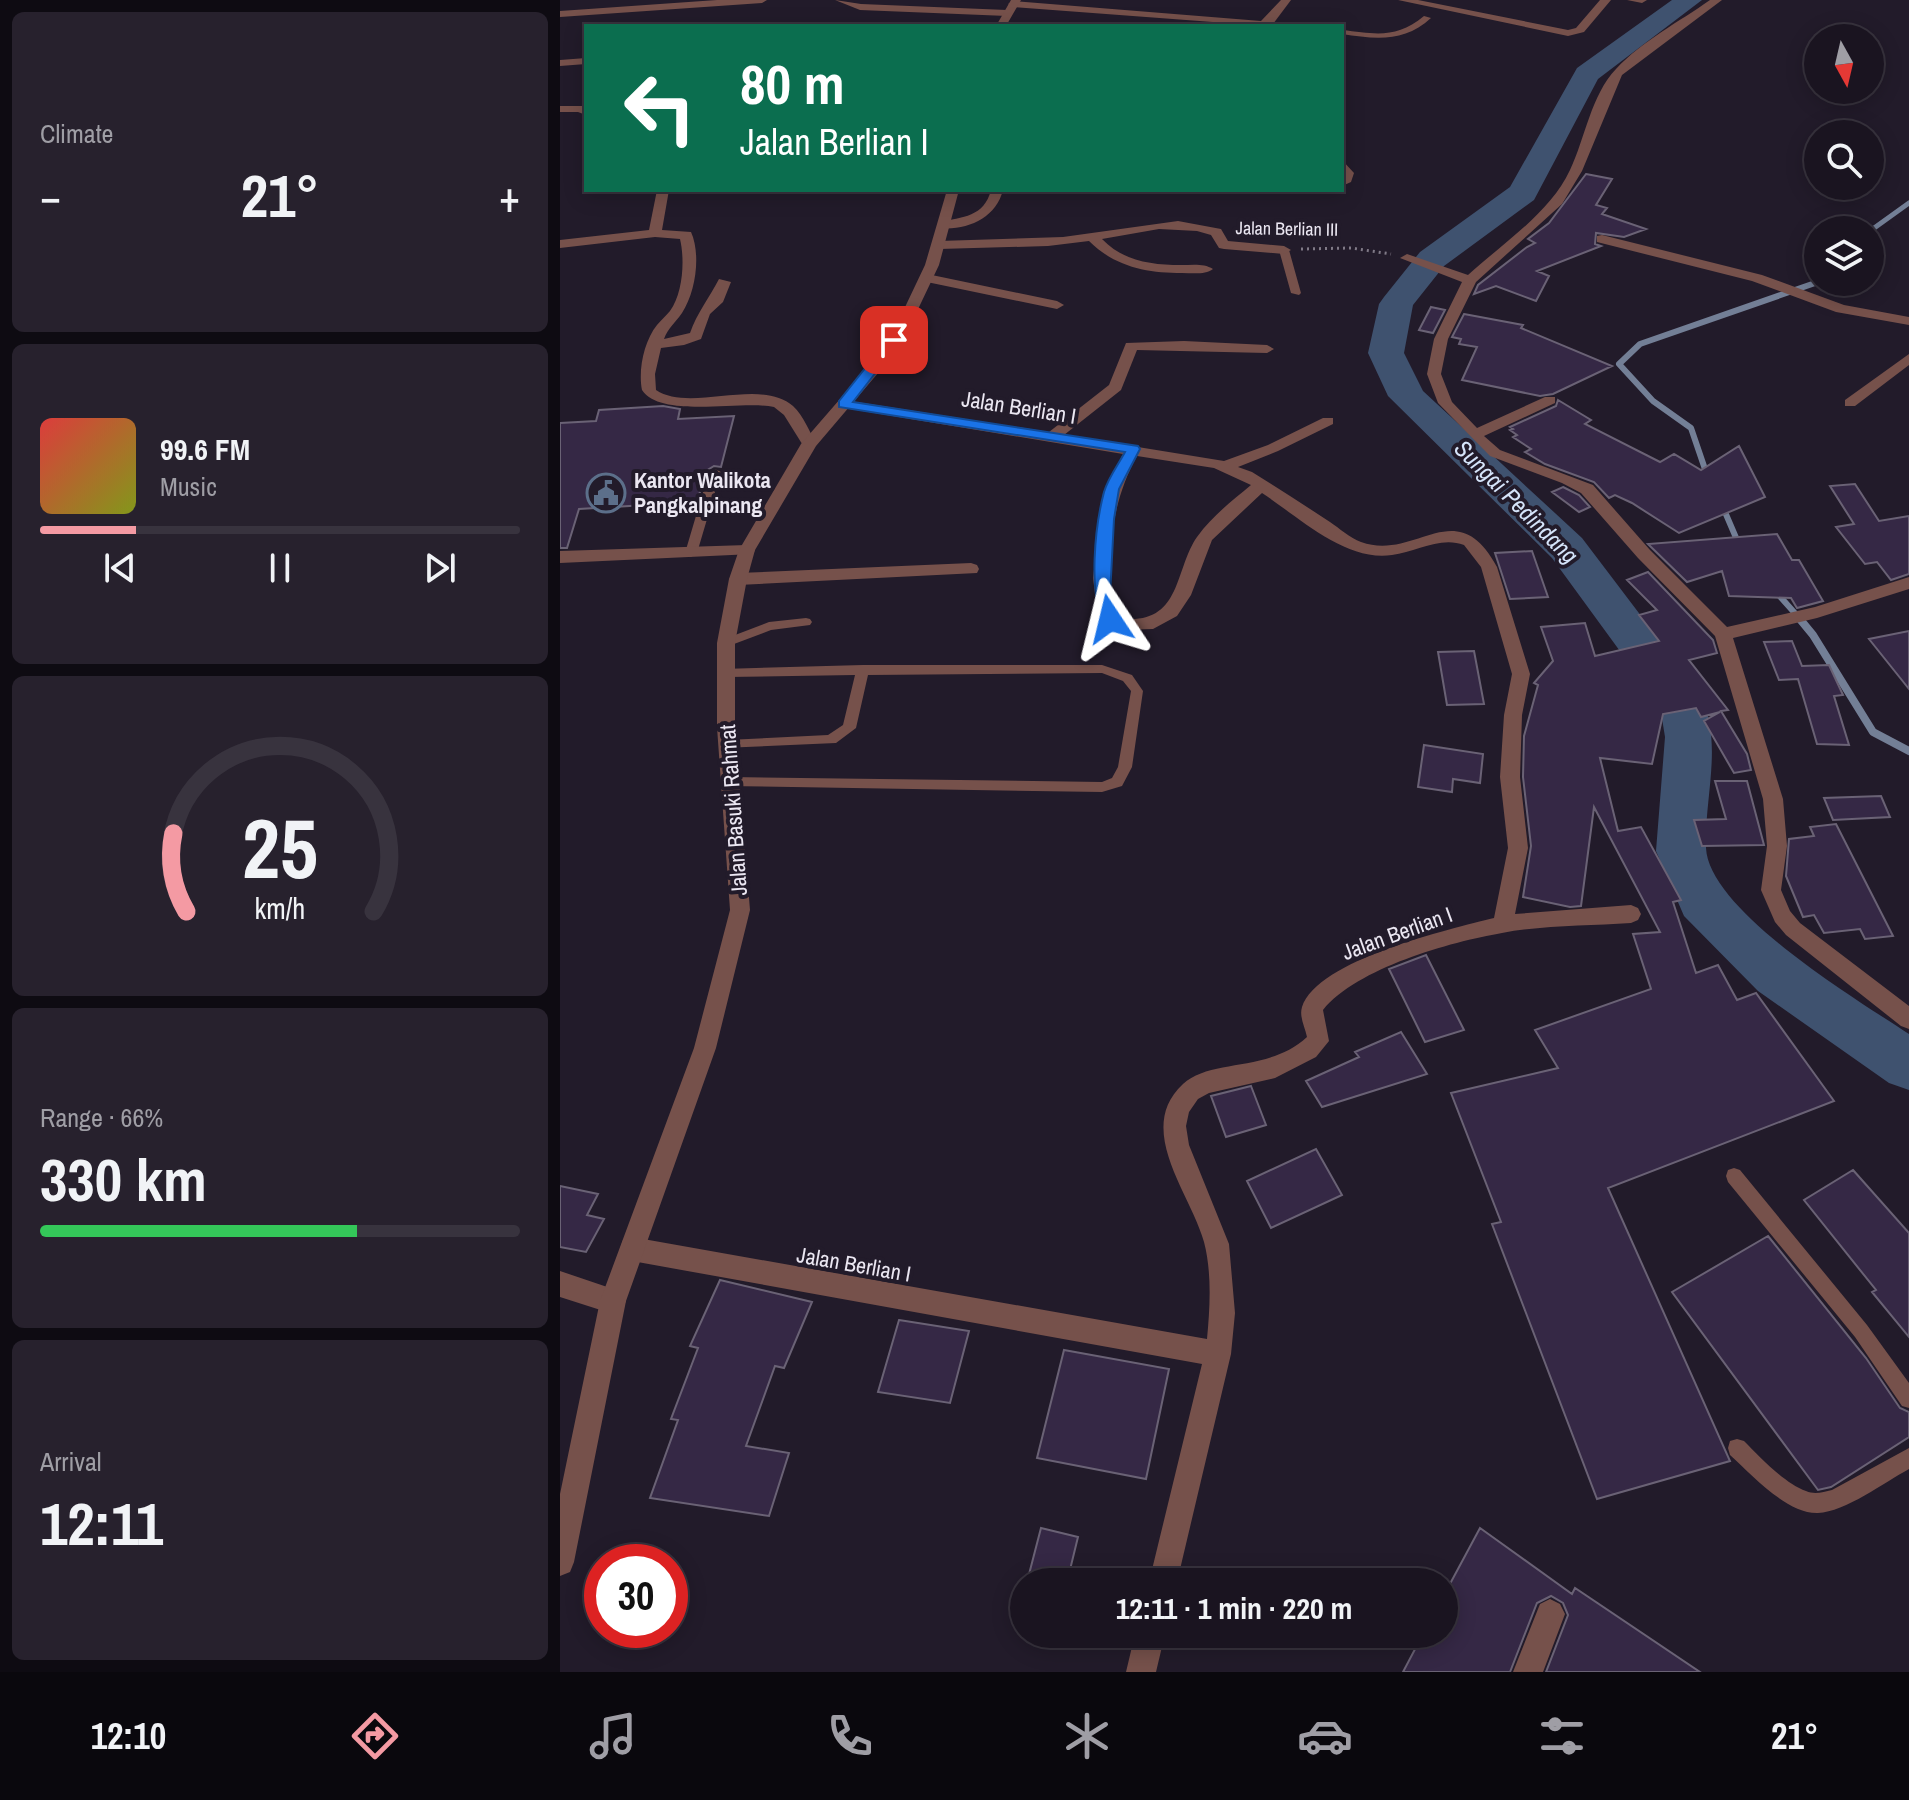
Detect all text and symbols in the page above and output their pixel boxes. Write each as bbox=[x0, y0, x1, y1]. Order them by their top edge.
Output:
north arrow bbox=[1804, 24, 1884, 104]
map controls bbox=[1804, 24, 1884, 296]
text: 80 m bbox=[740, 46, 845, 121]
icon: left bbox=[608, 56, 712, 160]
text: Climate bbox=[40, 116, 113, 151]
text: Jalan Berlian I bbox=[740, 118, 929, 166]
button: search bbox=[1804, 120, 1884, 200]
text: 21° bbox=[241, 155, 319, 236]
text: − bbox=[40, 166, 61, 226]
text: + bbox=[499, 166, 520, 226]
street label: Jalan Berlian III bbox=[1236, 215, 1339, 242]
button: layers bbox=[1804, 216, 1884, 296]
pin bbox=[860, 306, 928, 374]
icon: arrive bbox=[872, 318, 916, 362]
street label: Jalan Berlian I bbox=[960, 383, 1078, 431]
text: 99.6 FM bbox=[160, 429, 250, 469]
water label: Sungai Pedindang bbox=[1448, 432, 1586, 570]
place label: Kantor Walikota Pangkalpinang bbox=[634, 465, 771, 520]
text: Music bbox=[160, 469, 217, 504]
public building icon: Kantor Walikota Pangkalpinang bbox=[585, 472, 627, 514]
icon: previous bbox=[98, 546, 142, 590]
icon: pause bbox=[258, 546, 302, 590]
icon: next bbox=[418, 546, 462, 590]
position arrow bbox=[1068, 577, 1152, 661]
street label: Jalan Basuki Rahmat bbox=[712, 723, 754, 897]
text: 25 bbox=[242, 792, 318, 904]
text: km/h bbox=[255, 889, 305, 928]
street label: Jalan Berlian I bbox=[1338, 899, 1456, 967]
text: Range · 66% bbox=[40, 1100, 163, 1135]
text: 330 km bbox=[40, 1139, 207, 1220]
street label: Jalan Berlian I bbox=[795, 1239, 913, 1289]
text: Arrival bbox=[40, 1444, 102, 1479]
text: 12:11 bbox=[40, 1483, 163, 1564]
speed limit sign: 30 bbox=[584, 1544, 688, 1648]
text: 12:11 · 1 min · 220 m bbox=[1116, 1588, 1352, 1628]
icon: directions bbox=[347, 1708, 403, 1764]
icon: music bbox=[585, 1708, 641, 1764]
icon: phone bbox=[822, 1708, 878, 1764]
icon: climate bbox=[1059, 1708, 1115, 1764]
icon: car bbox=[1297, 1708, 1353, 1764]
icon: filters bbox=[1534, 1708, 1590, 1764]
text: 12:10 bbox=[91, 1712, 166, 1760]
text: 21° bbox=[1771, 1712, 1818, 1760]

